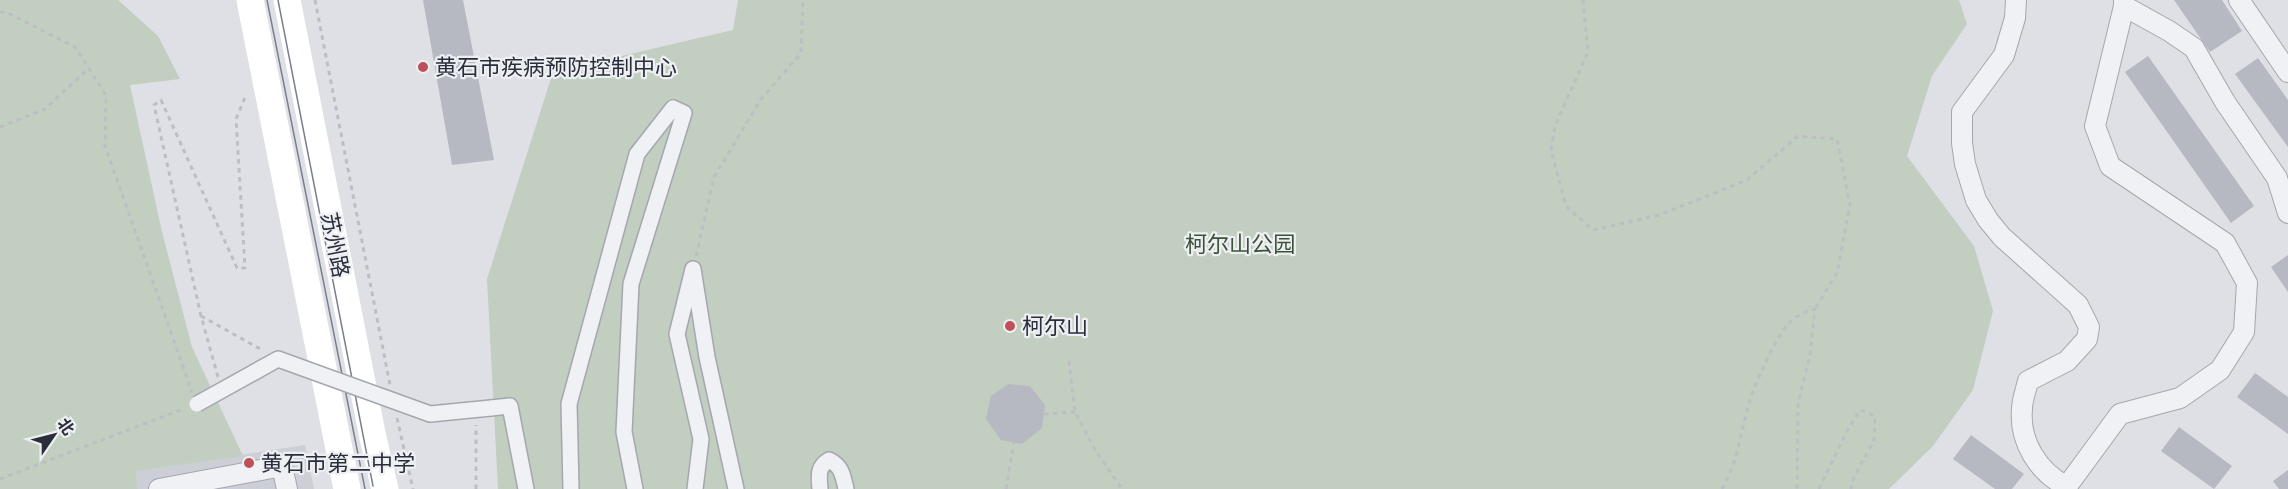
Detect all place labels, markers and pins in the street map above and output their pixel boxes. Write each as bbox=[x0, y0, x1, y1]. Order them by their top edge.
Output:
place label: 黄石市疾病预防控制中心 bbox=[435, 54, 677, 81]
marker: 黄石市疾病预防控制中心 bbox=[416, 60, 430, 74]
place label: 柯尔山 bbox=[1022, 313, 1088, 340]
marker: 柯尔山 bbox=[1003, 319, 1017, 333]
place label: 黄石市第二中学 bbox=[261, 450, 415, 477]
marker: 黄石市第二中学 bbox=[242, 456, 256, 470]

